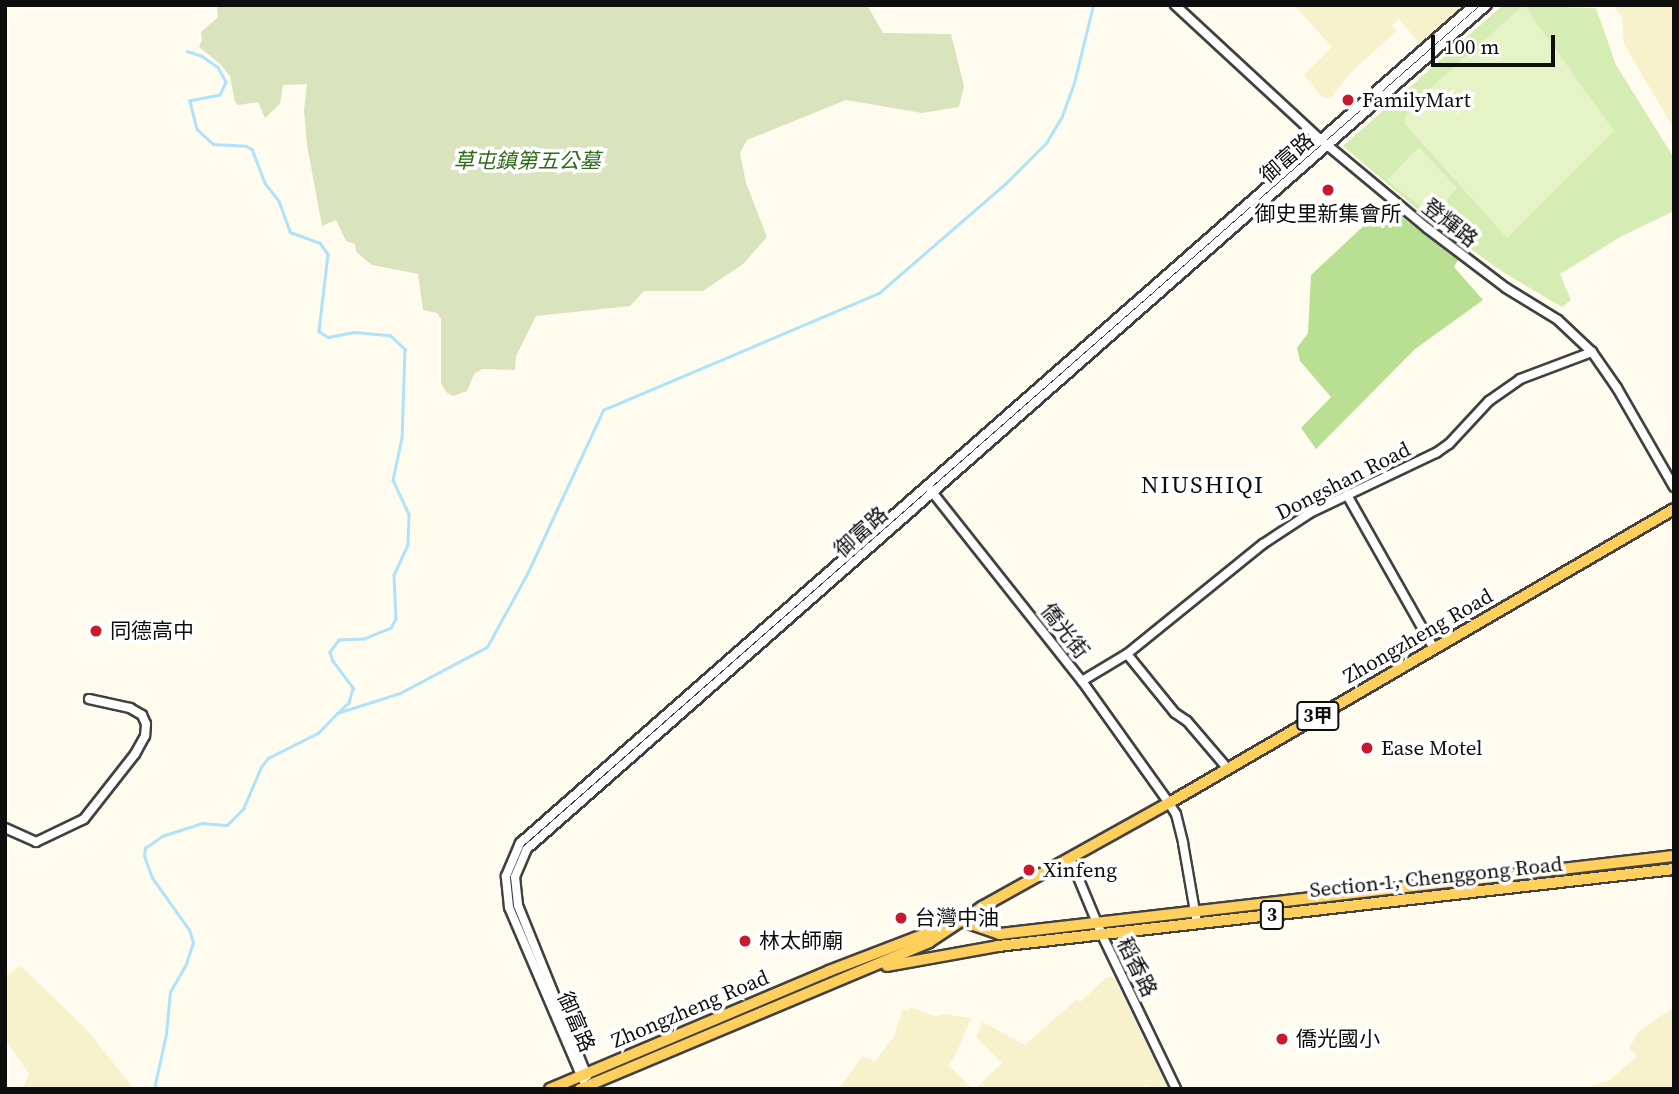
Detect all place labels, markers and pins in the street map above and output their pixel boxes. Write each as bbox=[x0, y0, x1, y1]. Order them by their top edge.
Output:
place label: FamilyMart bbox=[1362, 87, 1471, 113]
marker: FamilyMart bbox=[1340, 92, 1356, 108]
marker: 御史里新集會所 bbox=[1320, 182, 1336, 198]
place label: 御史里新集會所 bbox=[1255, 201, 1401, 227]
place label: 同德高中 bbox=[110, 618, 194, 644]
marker: 同德高中 bbox=[88, 623, 104, 639]
place label: Ease Motel bbox=[1381, 735, 1482, 761]
marker: Ease Motel bbox=[1359, 740, 1375, 756]
place label: Xinfeng bbox=[1043, 857, 1117, 883]
marker: Xinfeng bbox=[1021, 862, 1037, 878]
place label: 台灣中油 bbox=[915, 905, 999, 931]
marker: 台灣中油 bbox=[893, 910, 909, 926]
place label: 林太師廟 bbox=[759, 928, 843, 954]
marker: 林太師廟 bbox=[737, 933, 753, 949]
place label: 僑光國小 bbox=[1296, 1026, 1380, 1052]
marker: 僑光國小 bbox=[1274, 1031, 1290, 1047]

